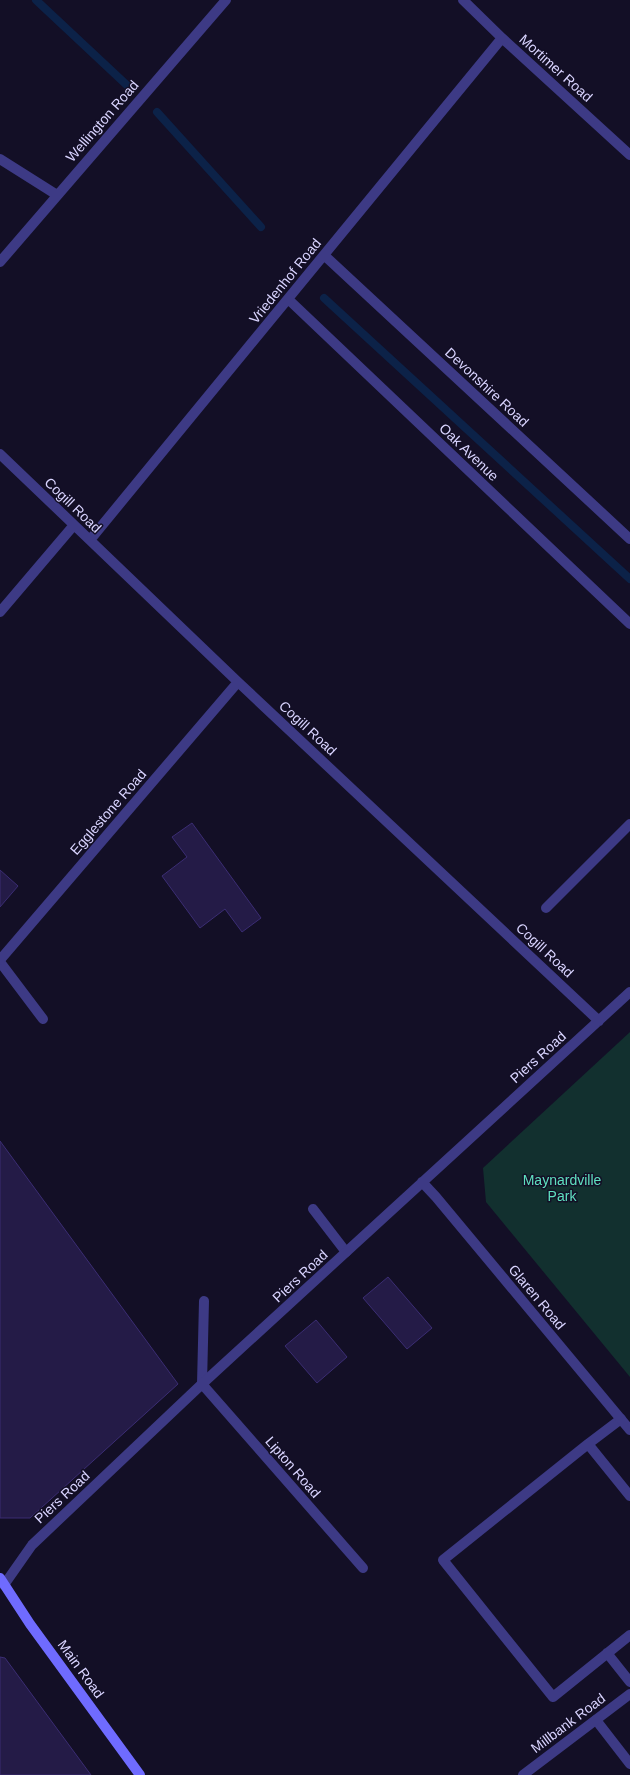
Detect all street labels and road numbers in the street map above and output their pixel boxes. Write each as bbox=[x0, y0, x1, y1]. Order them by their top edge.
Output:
street label: Mortimer Road bbox=[516, 31, 596, 105]
street label: Wellington Road bbox=[62, 77, 142, 165]
street label: Vriedenhof Road bbox=[246, 235, 324, 327]
street label: Devonshire Road bbox=[442, 344, 532, 430]
street label: Oak Avenue bbox=[436, 420, 502, 484]
street label: Cogill Road bbox=[41, 474, 105, 536]
street label: Cogill Road bbox=[276, 697, 340, 759]
street label: Egglestone Road bbox=[67, 766, 149, 858]
street label: Cogill Road bbox=[513, 919, 577, 981]
street label: Piers Road bbox=[507, 1028, 569, 1086]
street label: Piers Road bbox=[269, 1247, 331, 1305]
street label: Glaren Road bbox=[505, 1261, 569, 1333]
street label: Lipton Road bbox=[262, 1433, 324, 1501]
street label: Piers Road bbox=[31, 1468, 93, 1526]
street label: Main Road bbox=[55, 1637, 107, 1701]
street label: Millbank Road bbox=[528, 1690, 608, 1756]

